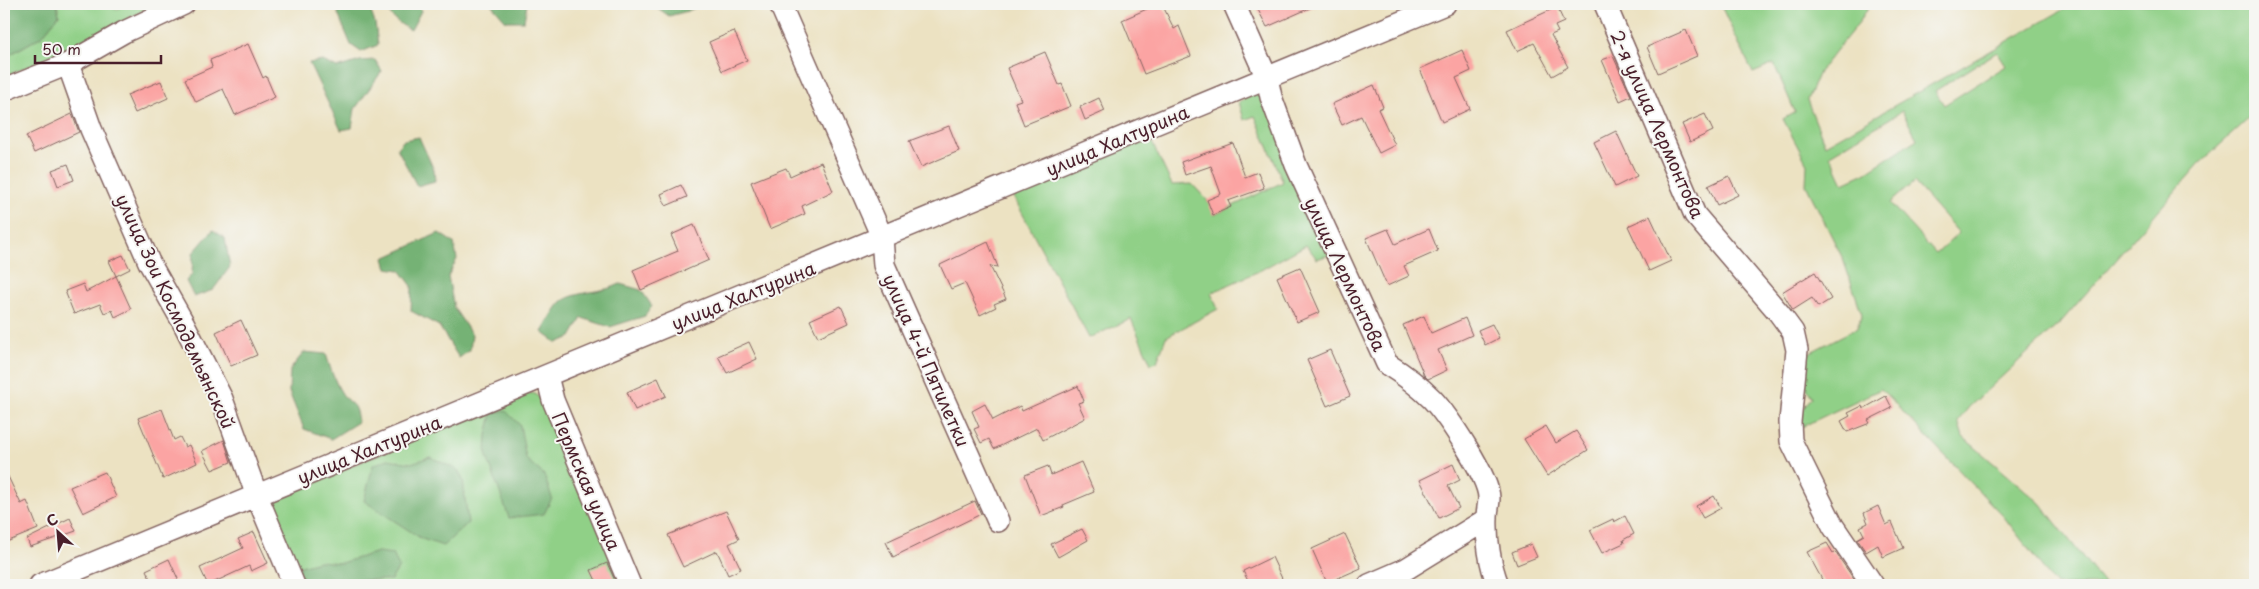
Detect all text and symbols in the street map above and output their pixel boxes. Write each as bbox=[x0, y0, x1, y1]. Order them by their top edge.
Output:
street label: 2-я улица Лермонтова bbox=[1604, 26, 1712, 223]
scale bar bbox=[35, 32, 161, 64]
text: 50 m bbox=[42, 37, 81, 60]
street label: улица Халтурина bbox=[1041, 97, 1193, 182]
street label: улица Зои Космодемьянской bbox=[110, 189, 242, 433]
street label: улица Лермонтова bbox=[1298, 192, 1394, 356]
street label: улица Халтурина bbox=[667, 254, 820, 336]
street label: улица 4-й Пятилетки bbox=[877, 269, 977, 451]
street label: улица Халтурина bbox=[293, 408, 446, 490]
street label: Пермская улица bbox=[546, 408, 629, 555]
north arrow bbox=[32, 506, 82, 556]
text: С bbox=[43, 508, 61, 532]

